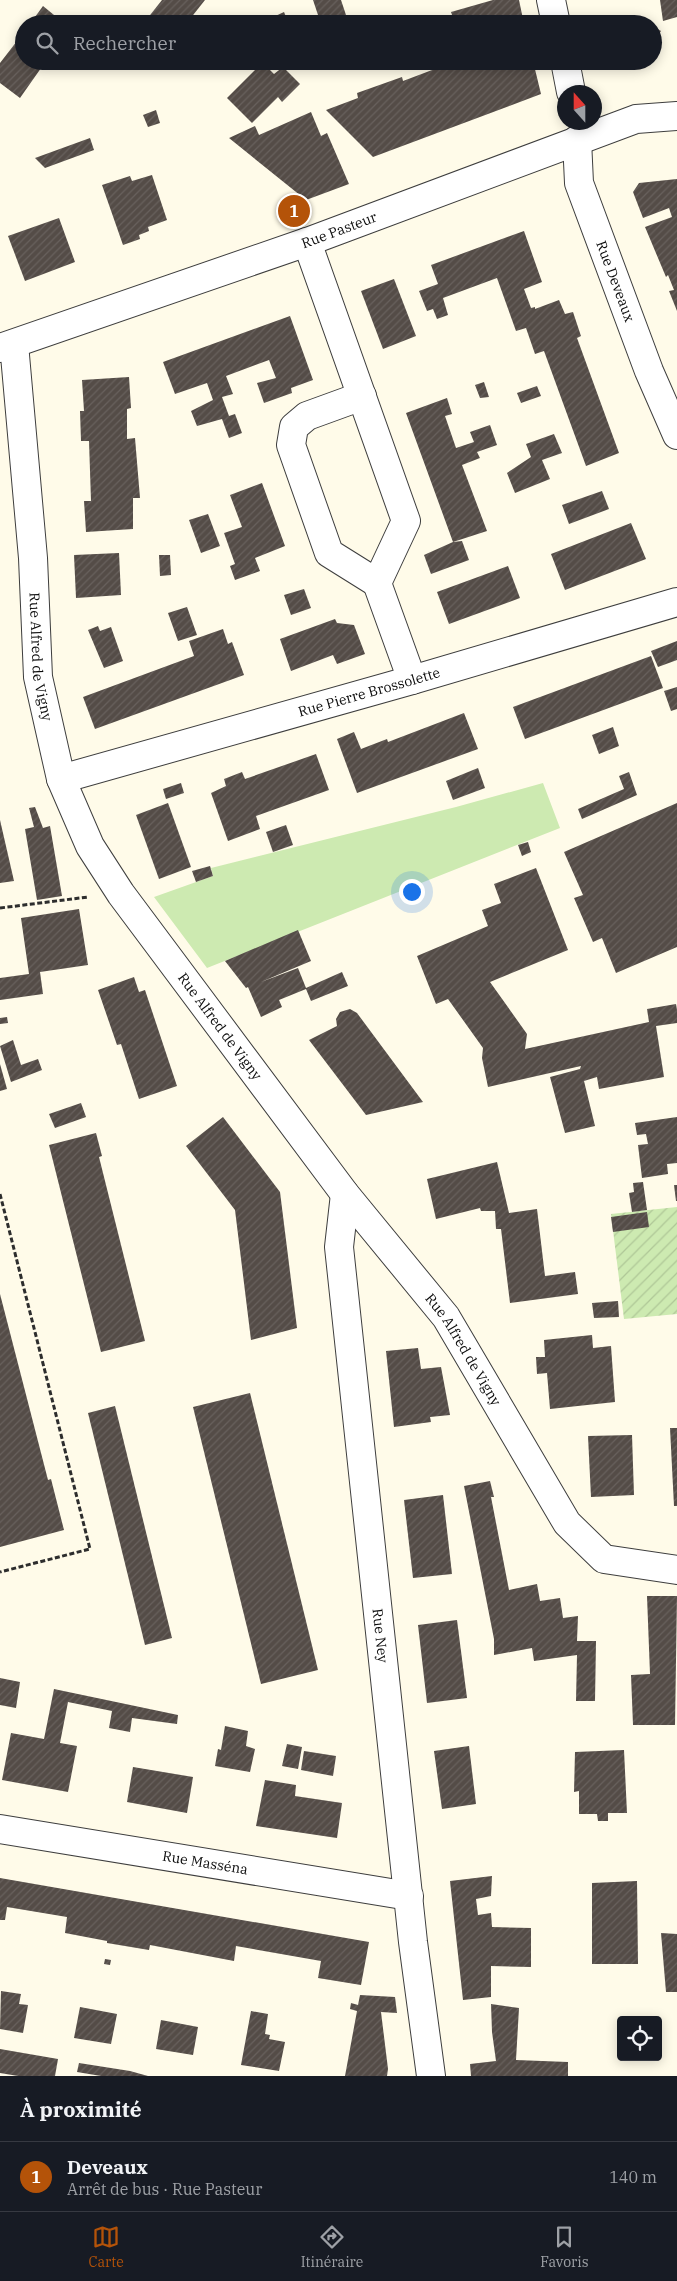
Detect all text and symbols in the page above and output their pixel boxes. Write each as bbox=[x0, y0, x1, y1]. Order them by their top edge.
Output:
search box bbox=[15, 15, 662, 70]
icon: search bbox=[33, 29, 61, 57]
text: Rechercher bbox=[73, 31, 176, 55]
north arrow bbox=[557, 85, 602, 130]
pin: 1 bbox=[278, 192, 310, 230]
street label: Rue Pasteur bbox=[299, 207, 380, 252]
street label: Rue Deveaux bbox=[592, 238, 639, 325]
street label: Rue Alfred de Vigny bbox=[25, 592, 57, 723]
street label: Rue Pierre Brossolette bbox=[296, 663, 442, 721]
your location bbox=[399, 879, 425, 905]
street label: Rue Alfred de Vigny bbox=[174, 969, 266, 1084]
street label: Rue Alfred de Vigny bbox=[421, 1290, 505, 1410]
street label: Rue Ney bbox=[369, 1607, 392, 1664]
street label: Rue Masséna bbox=[161, 1847, 250, 1879]
map controls bbox=[617, 2016, 662, 2061]
button: locate bbox=[617, 2016, 662, 2061]
text: À proximité bbox=[20, 2095, 142, 2123]
text: Deveaux bbox=[67, 2155, 148, 2179]
text: 1 bbox=[31, 2167, 41, 2187]
text: 140 m bbox=[609, 2167, 657, 2187]
text: Arrêt de bus · Rue Pasteur bbox=[67, 2179, 262, 2199]
tab: Carte bbox=[88, 2223, 124, 2271]
tab: Itinéraire bbox=[301, 2223, 363, 2271]
tab: Favoris bbox=[540, 2223, 589, 2271]

